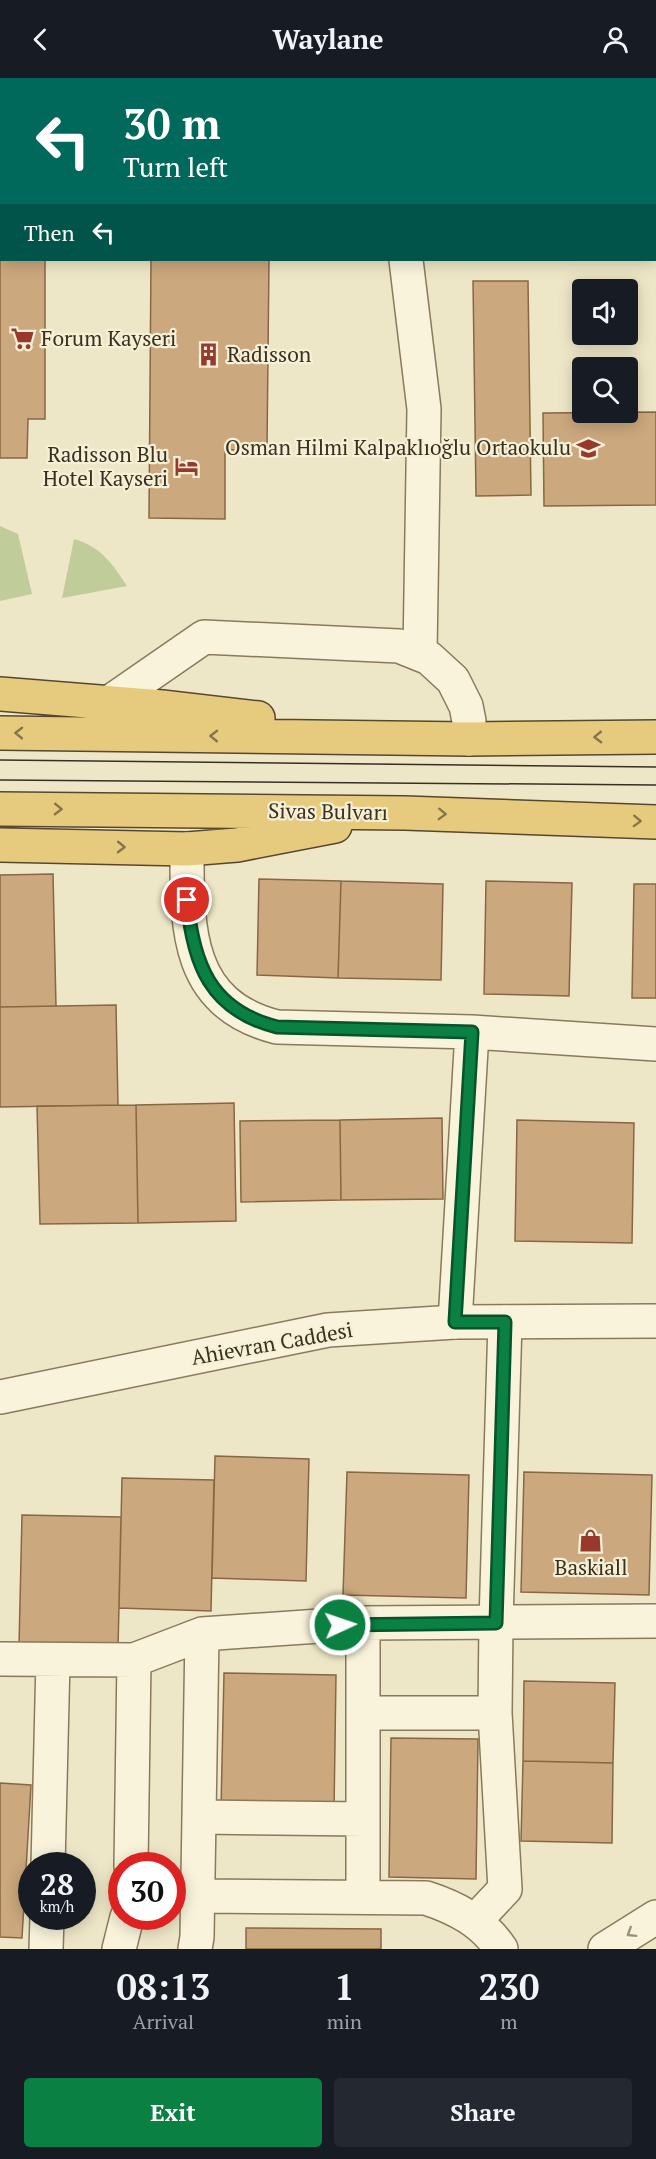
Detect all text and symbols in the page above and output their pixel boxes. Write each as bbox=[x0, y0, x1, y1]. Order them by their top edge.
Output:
text: Waylane bbox=[272, 21, 384, 57]
icon: back bbox=[24, 23, 57, 56]
icon: person bbox=[599, 23, 632, 56]
text: 30 m bbox=[123, 95, 221, 151]
icon: left bbox=[24, 102, 102, 180]
text: Turn left bbox=[123, 149, 228, 185]
icon: left bbox=[87, 216, 120, 249]
text: Then bbox=[24, 218, 75, 247]
map controls bbox=[572, 279, 638, 423]
button: sound bbox=[572, 279, 638, 345]
place label: Forum Kayseri bbox=[41, 324, 176, 352]
supermarket icon: Forum Kayseri bbox=[10, 326, 36, 352]
place label: Radisson bbox=[227, 340, 312, 368]
building icon: Radisson bbox=[196, 342, 222, 368]
button: search bbox=[572, 357, 638, 423]
place label: Osman Hilmi Kalpaklıoğlu Ortaokulu bbox=[225, 433, 571, 461]
school or university icon: Osman Hilmi Kalpaklıoğlu Ortaokulu bbox=[576, 435, 602, 461]
place label: Radisson Blu Hotel Kayseri bbox=[43, 440, 168, 492]
hotel icon: Radisson Blu Hotel Kayseri bbox=[173, 454, 199, 480]
one-way arrow bbox=[14, 727, 23, 740]
one-way arrow bbox=[209, 730, 218, 742]
one-way arrow bbox=[593, 731, 602, 744]
street label: Sivas Bulvarı bbox=[268, 796, 388, 826]
one-way arrow bbox=[54, 803, 63, 815]
one-way arrow bbox=[438, 808, 447, 820]
one-way arrow bbox=[633, 815, 642, 828]
one-way arrow bbox=[117, 841, 126, 854]
pin bbox=[161, 874, 212, 925]
icon: arrive bbox=[170, 883, 203, 916]
street label: Ahievran Caddesi bbox=[189, 1315, 355, 1371]
shop icon: Baskiall bbox=[578, 1527, 604, 1553]
place label: Baskiall bbox=[554, 1553, 628, 1581]
position arrow bbox=[308, 1593, 372, 1657]
speed limit sign: 30 bbox=[108, 1852, 186, 1930]
text: 28 bbox=[40, 1864, 74, 1904]
text: km/h bbox=[40, 1896, 74, 1916]
one-way arrow bbox=[626, 1926, 637, 1937]
text: 08:13 bbox=[117, 1963, 210, 2010]
text: 1 bbox=[334, 1963, 355, 2010]
text: 230 bbox=[478, 1963, 539, 2010]
text: Arrival bbox=[133, 2008, 194, 2035]
text: min bbox=[327, 2008, 362, 2035]
text: m bbox=[500, 2008, 518, 2035]
button: Exit bbox=[24, 2078, 322, 2147]
button: Share bbox=[334, 2078, 632, 2147]

